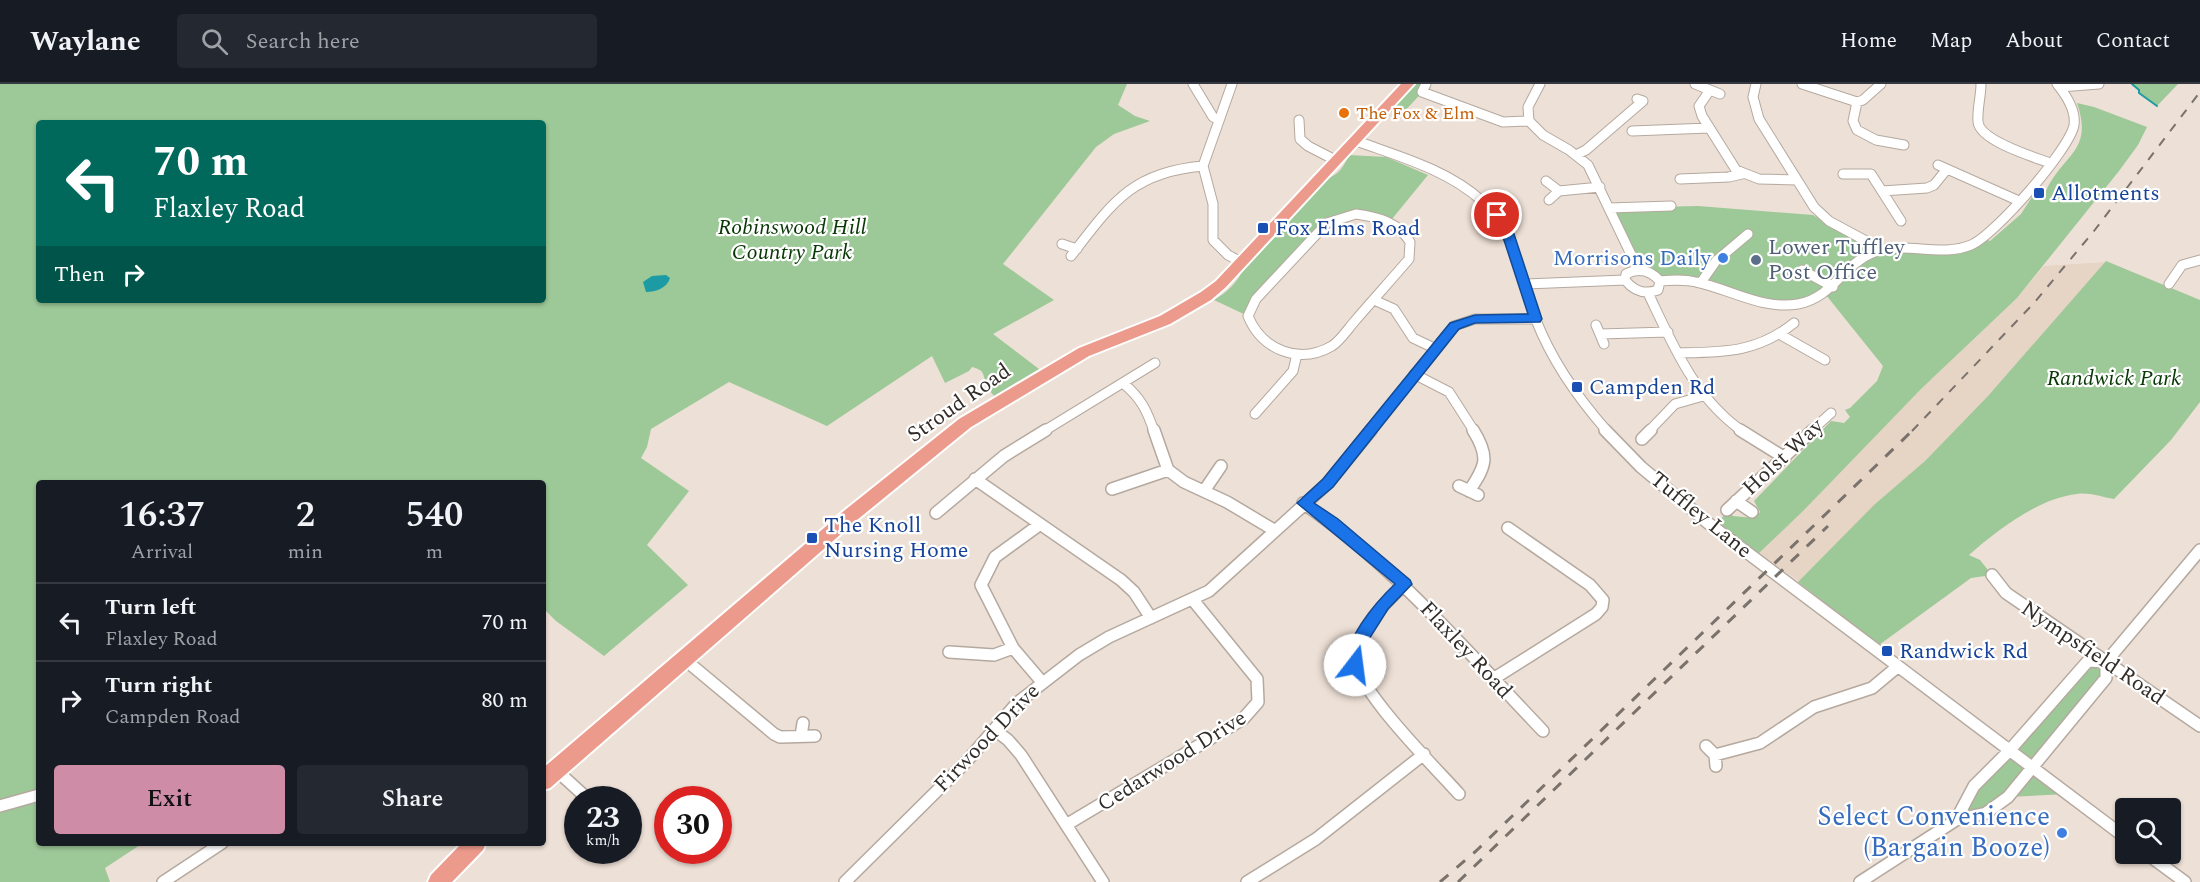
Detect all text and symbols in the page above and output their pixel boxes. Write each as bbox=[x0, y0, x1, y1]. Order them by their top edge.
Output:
search box bbox=[177, 14, 597, 68]
text: Waylane bbox=[30, 20, 141, 63]
icon: search bbox=[198, 25, 231, 58]
text: Search here bbox=[246, 25, 360, 58]
text: Home bbox=[1840, 25, 1897, 57]
text: Map bbox=[1930, 25, 1972, 57]
text: About bbox=[2005, 25, 2063, 57]
text: Contact bbox=[2096, 25, 2170, 57]
place label: The Fox & Elm bbox=[1356, 100, 1475, 127]
marker: The Fox & Elm bbox=[1337, 106, 1351, 120]
text: 70 m bbox=[153, 131, 248, 194]
icon: left bbox=[54, 144, 132, 222]
place label: Allotments bbox=[2051, 177, 2160, 210]
marker: Allotments bbox=[2032, 186, 2046, 200]
text: Flaxley Road bbox=[153, 188, 305, 230]
pin bbox=[1471, 189, 1522, 240]
icon: arrive bbox=[1480, 198, 1513, 231]
park label: Robinswood Hill Country Park bbox=[718, 211, 867, 269]
place label: Fox Elms Road bbox=[1275, 212, 1420, 245]
marker: Fox Elms Road bbox=[1256, 221, 1270, 235]
place label: Lower Tuffley Post Office bbox=[1768, 231, 1906, 289]
place label: Morrisons Daily bbox=[1553, 242, 1712, 275]
marker: Morrisons Daily bbox=[1716, 251, 1730, 265]
marker: Lower Tuffley Post Office bbox=[1749, 253, 1763, 267]
text: Then bbox=[54, 258, 105, 291]
icon: right bbox=[117, 258, 150, 291]
street label: Stroud Road bbox=[900, 355, 1018, 451]
park label: Randwick Park bbox=[2047, 362, 2181, 395]
place label: Campden Rd bbox=[1589, 371, 1715, 404]
marker: Campden Rd bbox=[1570, 380, 1584, 394]
street label: Holst Way bbox=[1735, 409, 1832, 504]
street label: Tuffley Lane bbox=[1643, 463, 1759, 567]
text: 16:37 bbox=[119, 488, 205, 543]
text: 2 bbox=[296, 488, 315, 543]
text: 540 bbox=[405, 488, 463, 543]
place label: The Knoll Nursing Home bbox=[824, 509, 969, 567]
marker: The Knoll Nursing Home bbox=[805, 531, 819, 545]
text: Arrival bbox=[131, 537, 193, 567]
text: min bbox=[288, 537, 323, 567]
text: m bbox=[426, 537, 443, 567]
text: Turn left bbox=[105, 591, 197, 624]
street label: Nympsfield Road bbox=[2014, 592, 2172, 714]
street label: Flaxley Road bbox=[1412, 593, 1520, 707]
icon: left bbox=[54, 606, 87, 639]
text: 70 m bbox=[482, 606, 528, 639]
text: Flaxley Road bbox=[105, 624, 218, 654]
position arrow bbox=[1323, 633, 1387, 697]
place label: Randwick Rd bbox=[1899, 635, 2028, 668]
marker: Randwick Rd bbox=[1880, 644, 1894, 658]
text: Turn right bbox=[105, 669, 212, 702]
street label: Firwood Drive bbox=[926, 676, 1048, 800]
icon: right bbox=[54, 684, 87, 717]
text: 80 m bbox=[482, 684, 528, 717]
text: Campden Road bbox=[105, 702, 241, 732]
street label: Cedarwood Drive bbox=[1091, 702, 1253, 820]
button: Exit bbox=[54, 765, 285, 834]
button: Share bbox=[297, 765, 528, 834]
speed limit sign: 30 bbox=[654, 786, 732, 864]
text: 23 bbox=[586, 795, 620, 841]
place label: Select Convenience (Bargain Booze) bbox=[1817, 796, 2050, 869]
map controls bbox=[2115, 798, 2181, 864]
button: search bbox=[2115, 798, 2181, 864]
marker: Select Convenience (Bargain Booze) bbox=[2055, 826, 2069, 840]
text: km/h bbox=[586, 829, 620, 852]

